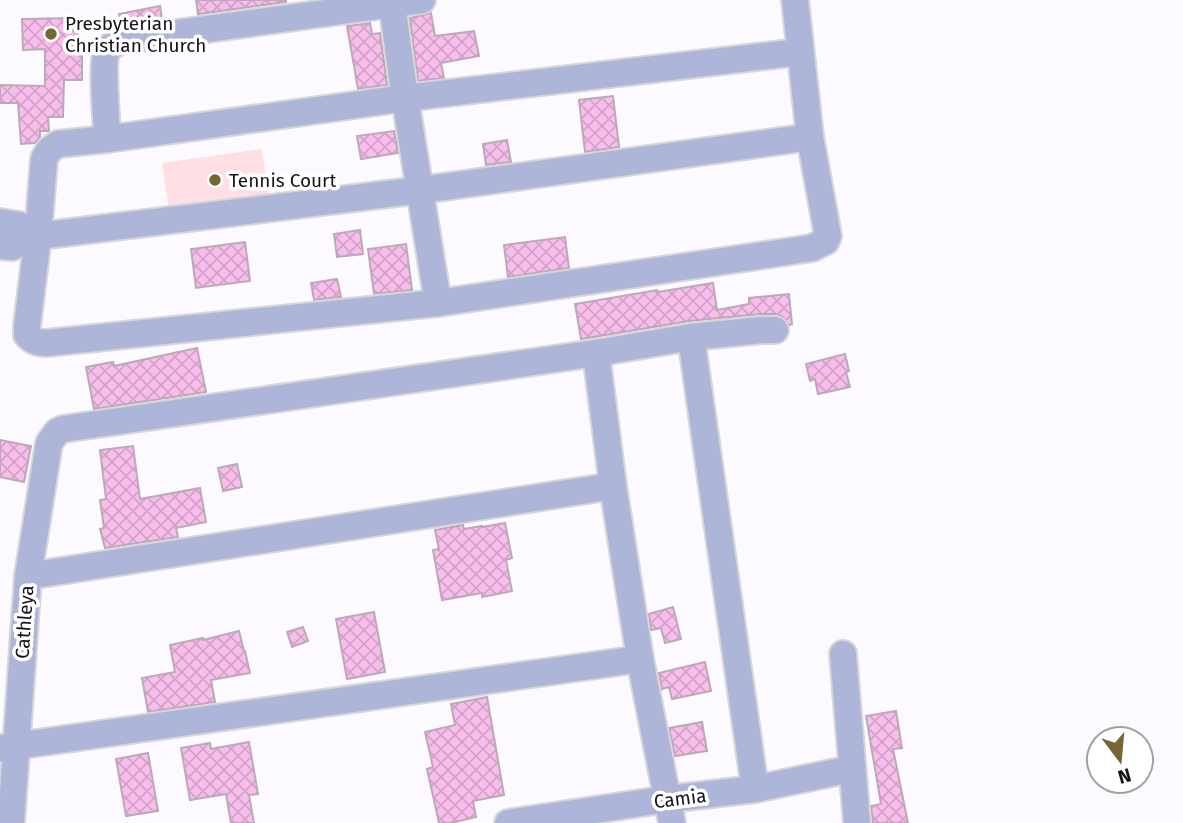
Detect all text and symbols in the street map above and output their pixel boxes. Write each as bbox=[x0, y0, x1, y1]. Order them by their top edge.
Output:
place label: Presbyterian Christian Church bbox=[65, 12, 207, 57]
marker: Presbyterian Christian Church bbox=[43, 26, 59, 42]
place label: Tennis Court bbox=[229, 169, 336, 192]
marker: Tennis Court bbox=[207, 172, 223, 188]
street label: Cathleya bbox=[10, 584, 39, 660]
north arrow bbox=[1085, 725, 1155, 795]
text: N bbox=[1115, 763, 1134, 789]
street label: Camia bbox=[652, 784, 708, 813]

